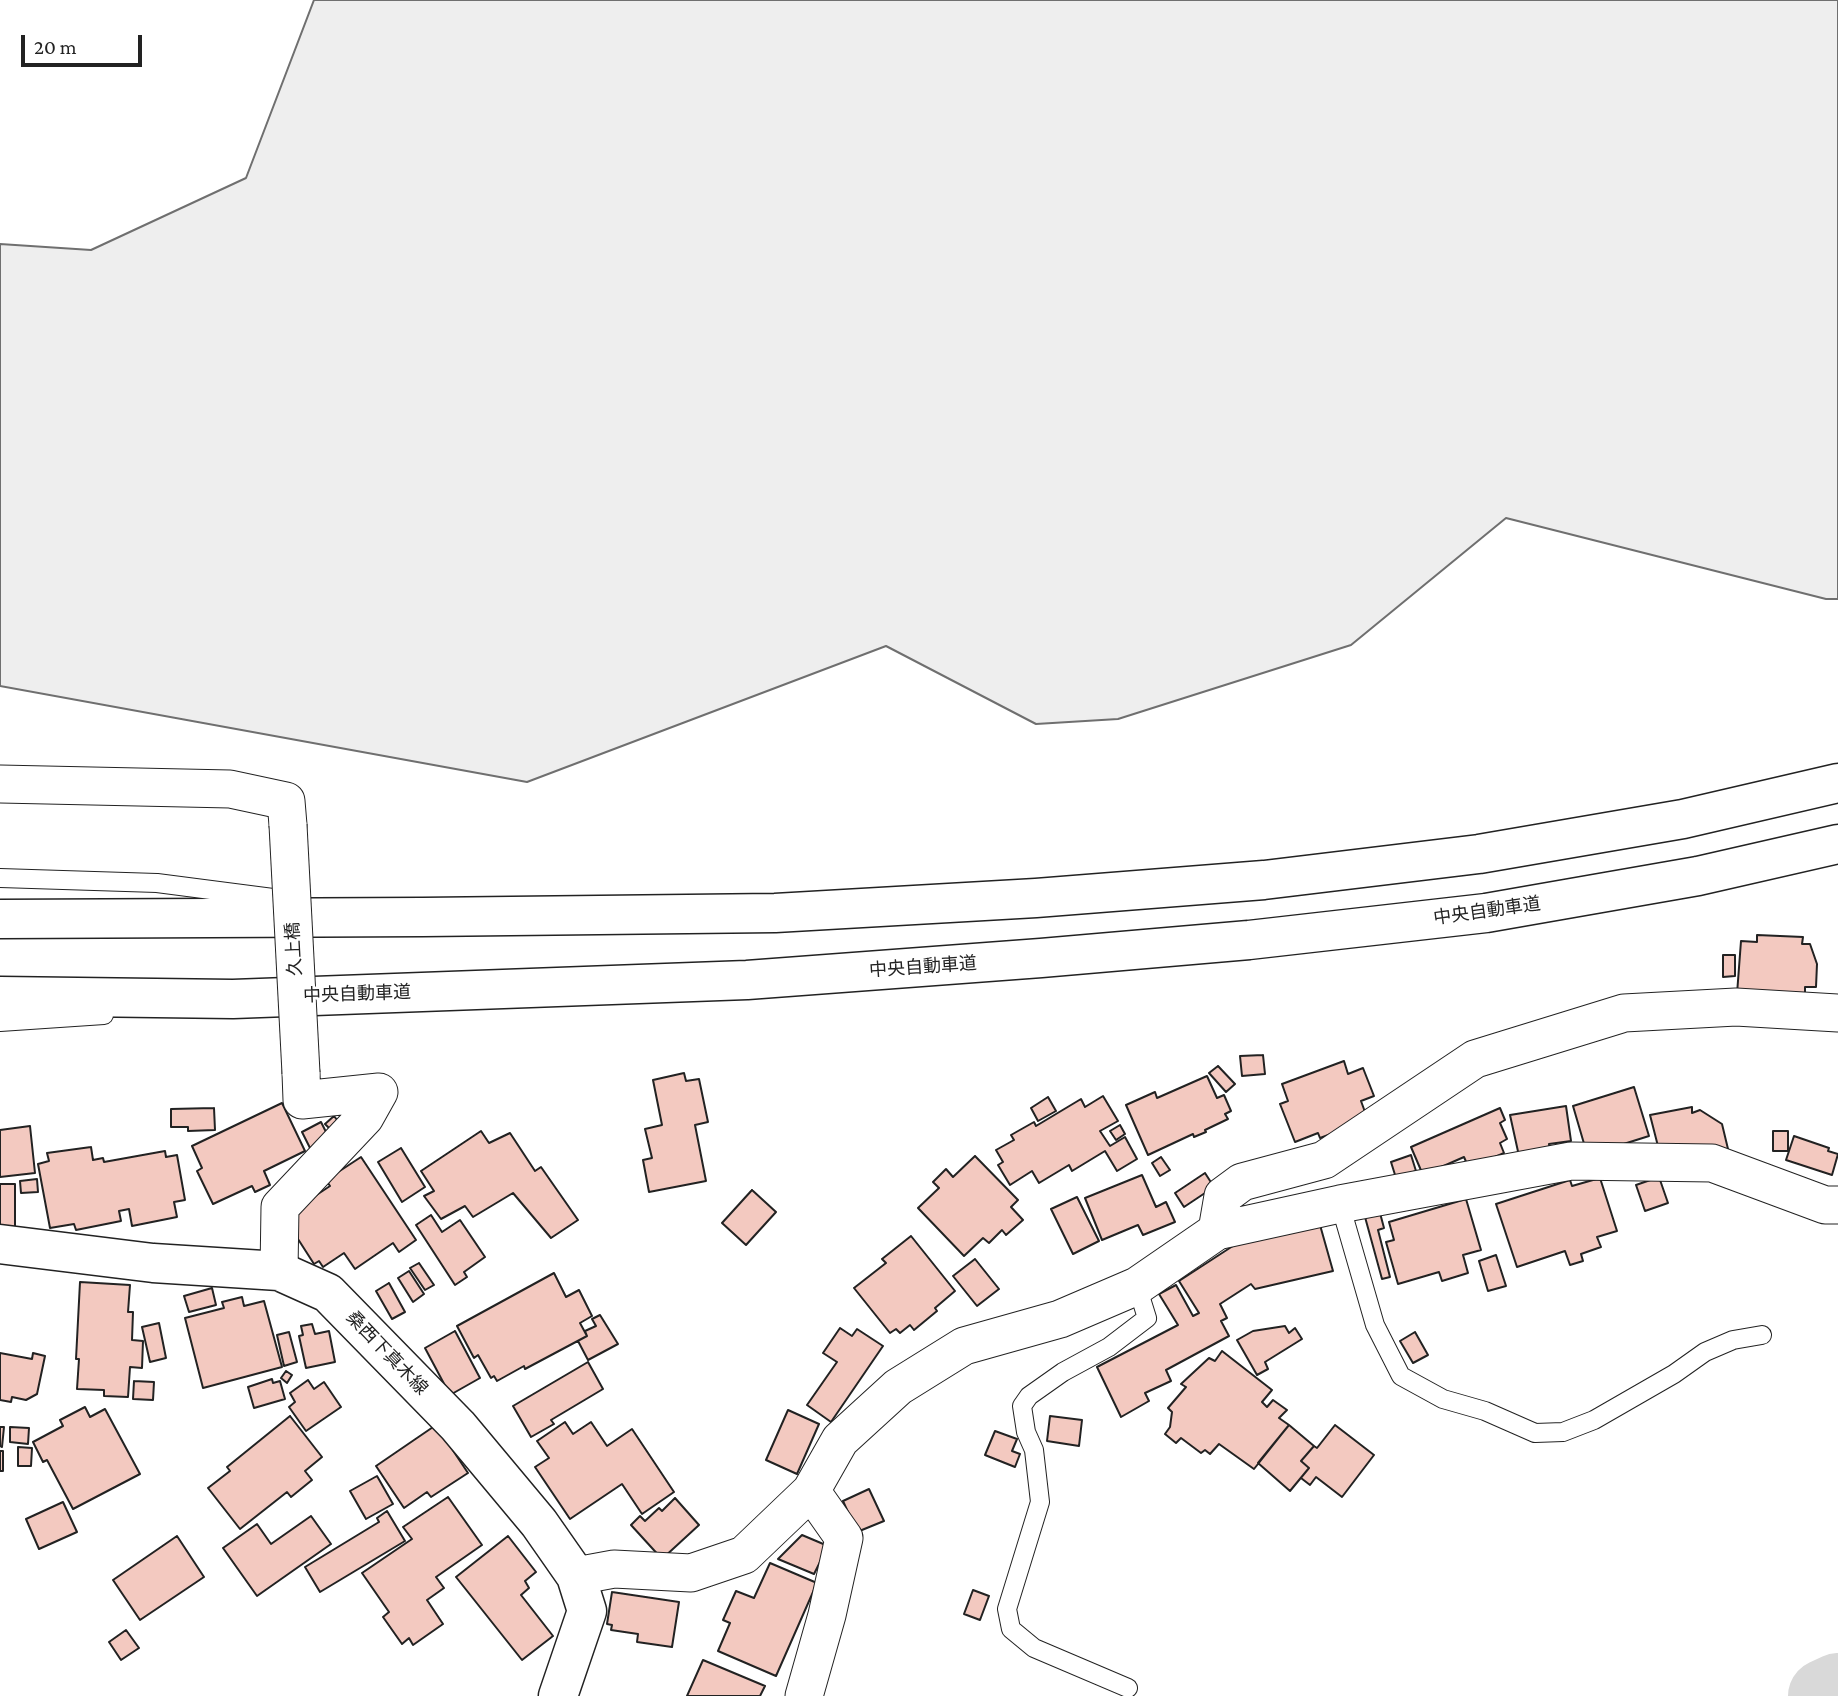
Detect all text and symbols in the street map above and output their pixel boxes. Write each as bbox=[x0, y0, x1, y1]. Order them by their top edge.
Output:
scale bar bbox=[24, 21, 145, 65]
text: 20 m bbox=[34, 35, 77, 59]
street label: 中央自動車道 bbox=[1432, 893, 1542, 929]
street label: 久上橋 bbox=[282, 921, 306, 977]
street label: 中央自動車道 bbox=[868, 952, 978, 982]
street label: 中央自動車道 bbox=[303, 981, 411, 1007]
street label: 桑西下真木線 bbox=[342, 1307, 432, 1399]

